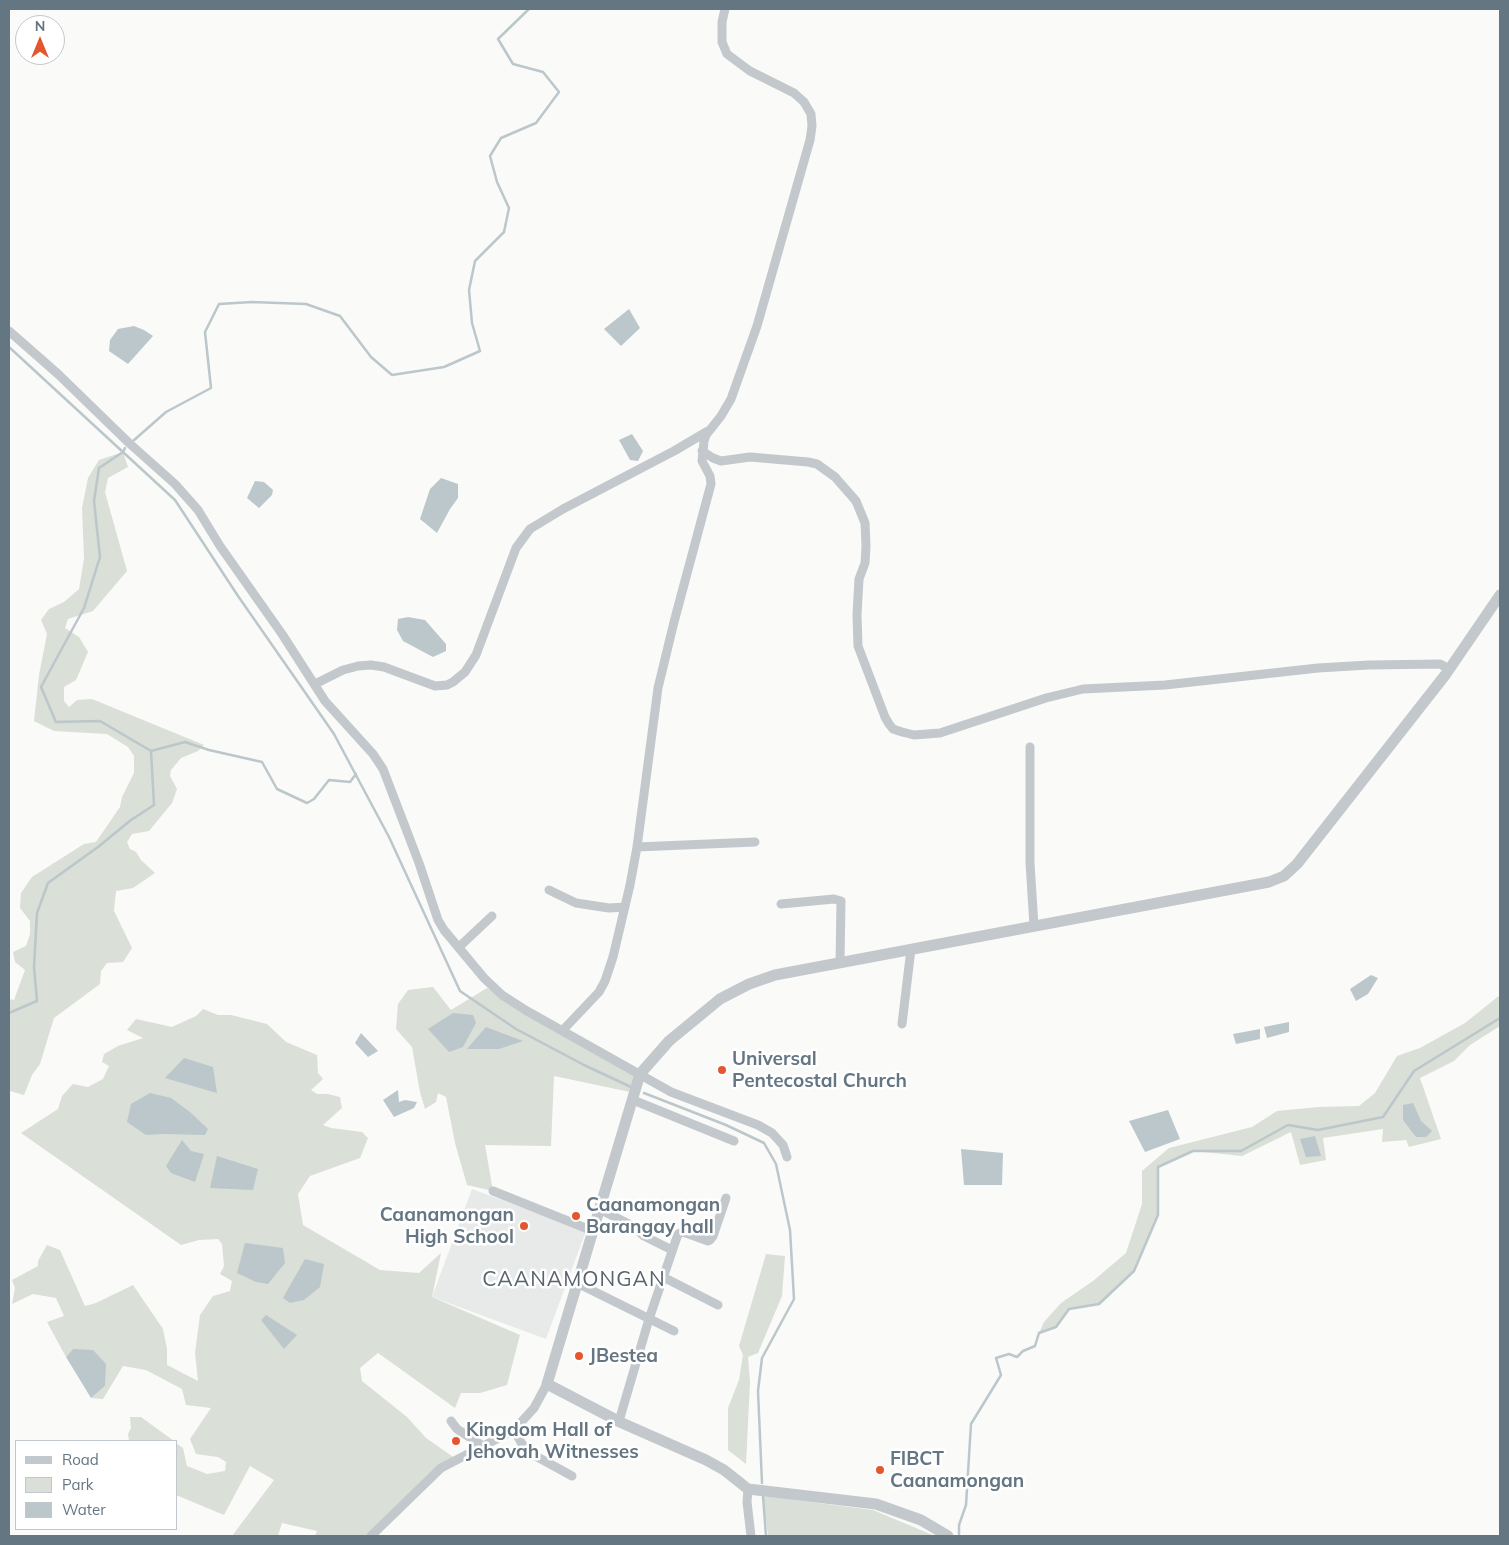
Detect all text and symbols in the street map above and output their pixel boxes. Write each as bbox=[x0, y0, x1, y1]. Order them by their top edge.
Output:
north arrow bbox=[15, 15, 65, 65]
text: N bbox=[35, 17, 45, 35]
place label: Universal Pentecostal Church bbox=[732, 1048, 907, 1092]
marker: Universal Pentecostal Church bbox=[716, 1064, 728, 1076]
place label: Caanamongan Barangay hall bbox=[586, 1194, 720, 1238]
place label: Caanamongan High School bbox=[380, 1204, 514, 1248]
marker: Caanamongan Barangay hall bbox=[570, 1210, 582, 1222]
marker: Caanamongan High School bbox=[518, 1220, 530, 1232]
district label: CAANAMONGAN bbox=[481, 1267, 667, 1293]
place label: JBestea bbox=[589, 1345, 658, 1367]
marker: JBestea bbox=[573, 1350, 585, 1362]
place label: Kingdom Hall of Jehovah Witnesses bbox=[466, 1419, 639, 1463]
marker: Kingdom Hall of Jehovah Witnesses bbox=[450, 1435, 462, 1447]
legend bbox=[15, 1440, 178, 1530]
place label: FIBCT Caanamongan bbox=[890, 1448, 1024, 1492]
text: Road bbox=[62, 1450, 99, 1469]
marker: FIBCT Caanamongan bbox=[874, 1464, 886, 1476]
text: Park bbox=[62, 1475, 94, 1494]
text: Water bbox=[62, 1500, 106, 1519]

